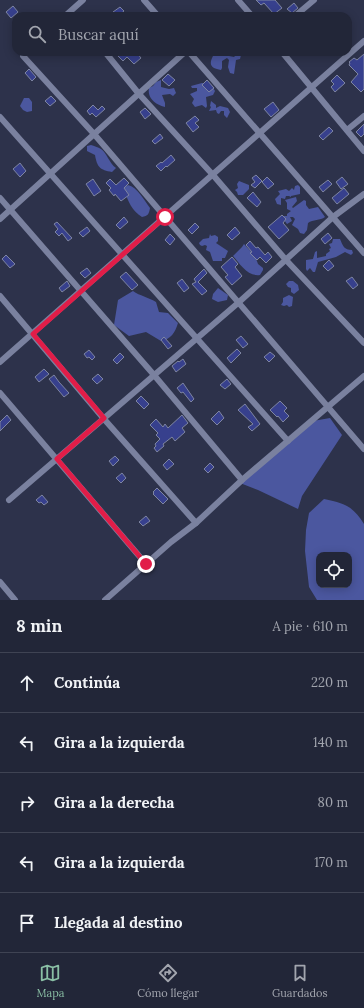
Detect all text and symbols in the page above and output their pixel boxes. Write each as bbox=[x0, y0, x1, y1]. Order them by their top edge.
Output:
search box bbox=[12, 12, 352, 56]
icon: search bbox=[26, 23, 48, 45]
text: Buscar aquí bbox=[58, 25, 139, 44]
route start bbox=[156, 208, 174, 226]
map controls bbox=[316, 552, 352, 588]
button: locate bbox=[316, 552, 352, 588]
route end bbox=[137, 555, 155, 573]
text: 8 min bbox=[16, 615, 62, 637]
text: A pie · 610 m bbox=[273, 618, 348, 635]
icon: ahead bbox=[16, 672, 38, 694]
text: Continúa bbox=[54, 673, 120, 692]
text: 220 m bbox=[311, 674, 348, 691]
icon: left bbox=[16, 732, 38, 754]
text: Gira a la izquierda bbox=[54, 733, 185, 752]
text: 140 m bbox=[313, 734, 348, 751]
icon: right bbox=[16, 792, 38, 814]
text: Gira a la derecha bbox=[54, 793, 174, 812]
text: 80 m bbox=[318, 794, 348, 811]
icon: left bbox=[16, 852, 38, 874]
text: Gira a la izquierda bbox=[54, 853, 185, 872]
text: 170 m bbox=[314, 854, 348, 871]
icon: arrive bbox=[16, 912, 38, 934]
text: Llegada al destino bbox=[54, 913, 183, 932]
tab: Mapa bbox=[36, 962, 64, 1000]
tab: Cómo llegar bbox=[137, 962, 199, 1000]
tab: Guardados bbox=[272, 962, 328, 1000]

